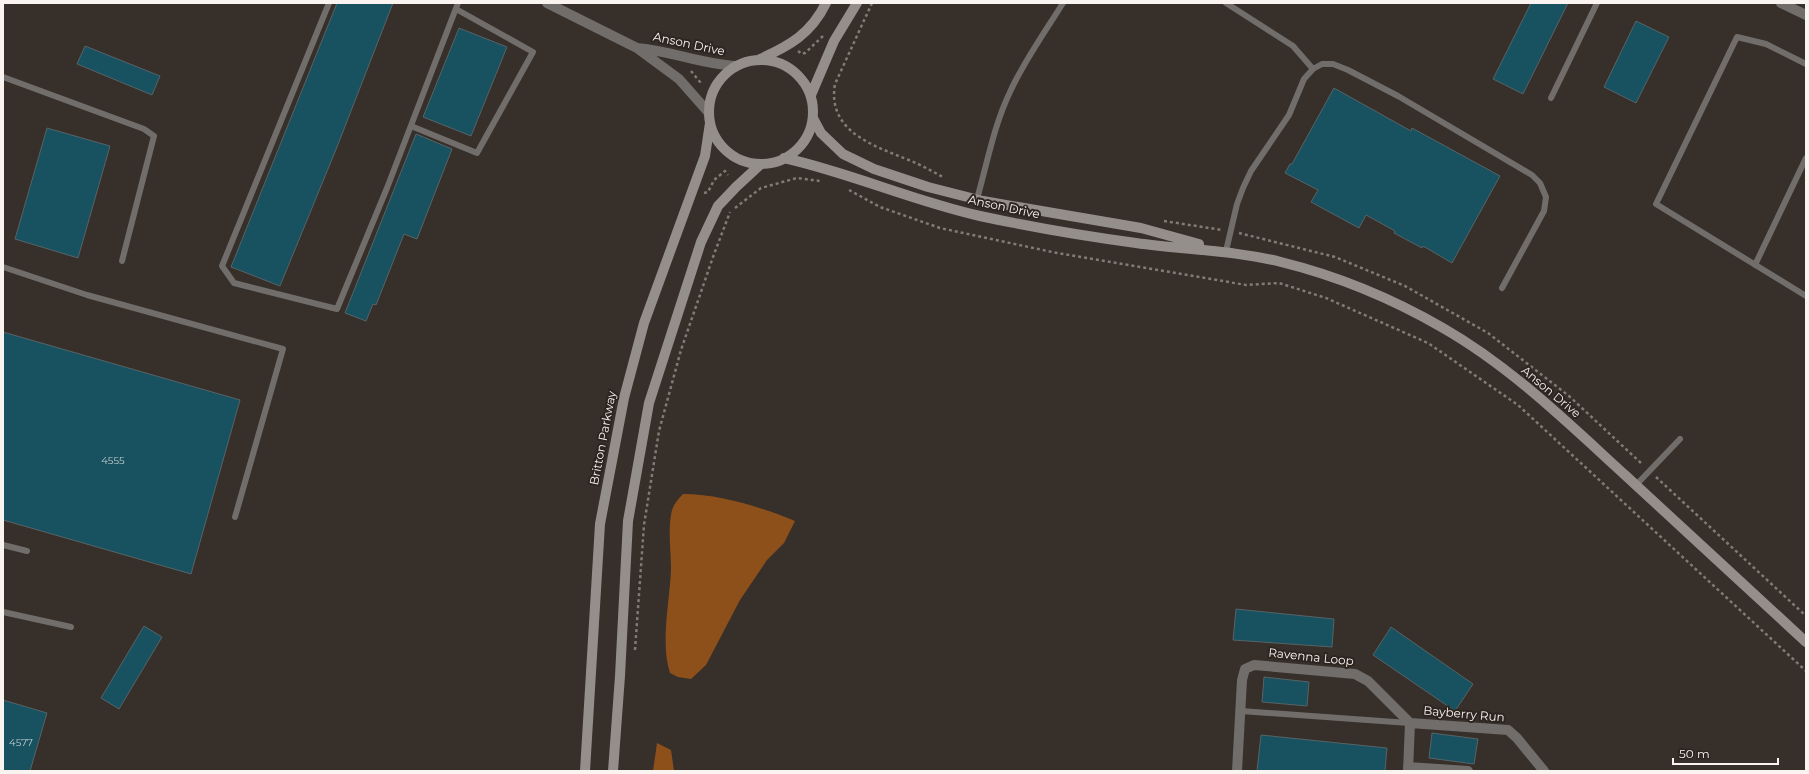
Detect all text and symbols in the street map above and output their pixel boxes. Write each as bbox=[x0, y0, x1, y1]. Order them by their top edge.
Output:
street label: Anson Drive bbox=[652, 29, 726, 58]
street label: Anson Drive bbox=[967, 192, 1041, 221]
street label: Anson Drive bbox=[1519, 362, 1584, 421]
street label: Britton Parkway bbox=[586, 389, 619, 486]
house number: 4555 bbox=[101, 454, 125, 467]
street label: Ravenna Loop bbox=[1268, 645, 1354, 668]
street label: Bayberry Run bbox=[1423, 702, 1505, 725]
house number: 4577 bbox=[9, 736, 33, 749]
scale bar bbox=[1673, 740, 1778, 766]
text: 50 m bbox=[1679, 746, 1710, 761]

